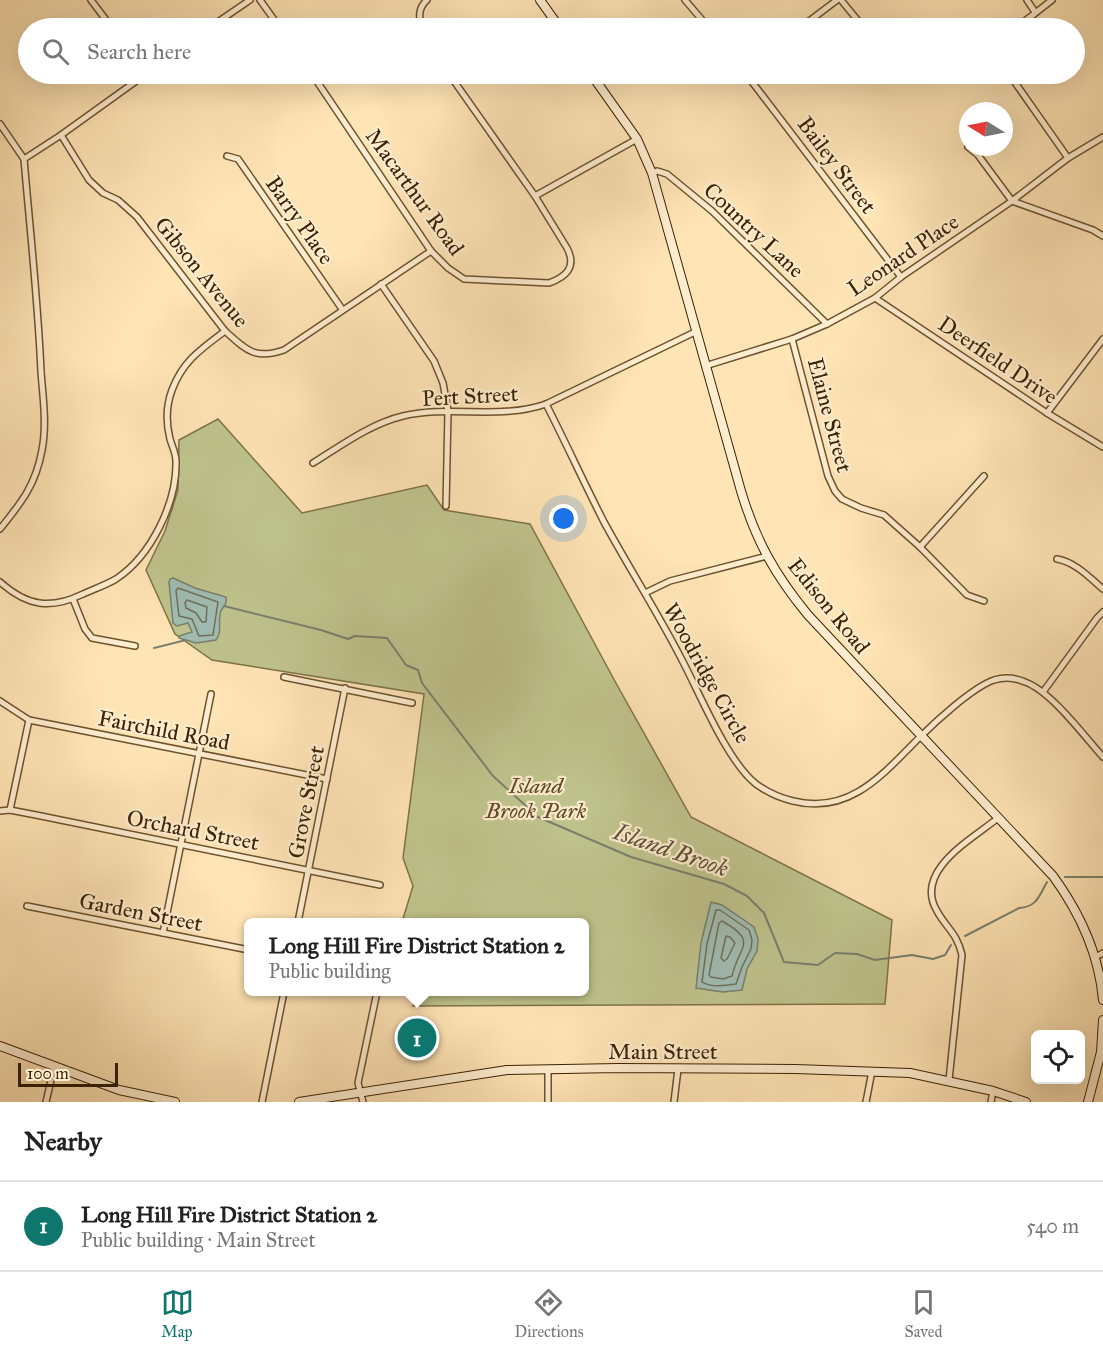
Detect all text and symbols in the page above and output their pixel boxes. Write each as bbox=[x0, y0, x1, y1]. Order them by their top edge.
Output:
search box bbox=[18, 18, 1085, 84]
icon: search bbox=[39, 35, 72, 68]
text: Search here bbox=[87, 38, 191, 65]
north arrow bbox=[959, 102, 1013, 156]
street label: Bailey Street bbox=[792, 111, 882, 219]
street label: Macarthur Road bbox=[360, 123, 470, 261]
street label: Barry Place bbox=[260, 171, 340, 269]
street label: Country Lane bbox=[698, 177, 810, 283]
street label: Leonard Place bbox=[842, 208, 964, 302]
street label: Gibson Avenue bbox=[149, 211, 255, 333]
street label: Deerfield Drive bbox=[933, 310, 1063, 410]
street label: Elaine Street bbox=[802, 355, 858, 475]
street label: Pert Street bbox=[421, 380, 519, 412]
your location bbox=[549, 504, 578, 533]
street label: Edison Road bbox=[782, 553, 876, 659]
street label: Woodridge Circle bbox=[657, 598, 757, 748]
street label: Fairchild Road bbox=[96, 704, 232, 756]
street label: Grove Street bbox=[282, 743, 330, 861]
park label: Island Brook Park bbox=[485, 772, 587, 824]
street label: Orchard Street bbox=[125, 804, 262, 856]
water label: Island Brook bbox=[609, 816, 733, 884]
street label: Garden Street bbox=[77, 887, 205, 937]
popup bbox=[244, 918, 589, 996]
text: Long Hill Fire District Station 2 bbox=[268, 932, 565, 959]
text: Public building bbox=[268, 959, 391, 983]
pin: 1 bbox=[398, 1016, 436, 1060]
map controls bbox=[1031, 1030, 1085, 1084]
button: locate bbox=[1031, 1030, 1085, 1084]
street label: Main Street bbox=[608, 1038, 718, 1065]
scale bar bbox=[18, 1060, 118, 1088]
text: 100 m bbox=[27, 1064, 69, 1083]
text: Nearby bbox=[24, 1125, 102, 1157]
text: Long Hill Fire District Station 2 bbox=[81, 1201, 377, 1228]
text: 1 bbox=[40, 1214, 47, 1238]
text: 540 m bbox=[1026, 1214, 1079, 1238]
text: Public building · Main Street bbox=[81, 1228, 315, 1252]
tab: Map bbox=[161, 1286, 194, 1341]
tab: Directions bbox=[515, 1286, 583, 1341]
tab: Saved bbox=[904, 1286, 942, 1341]

